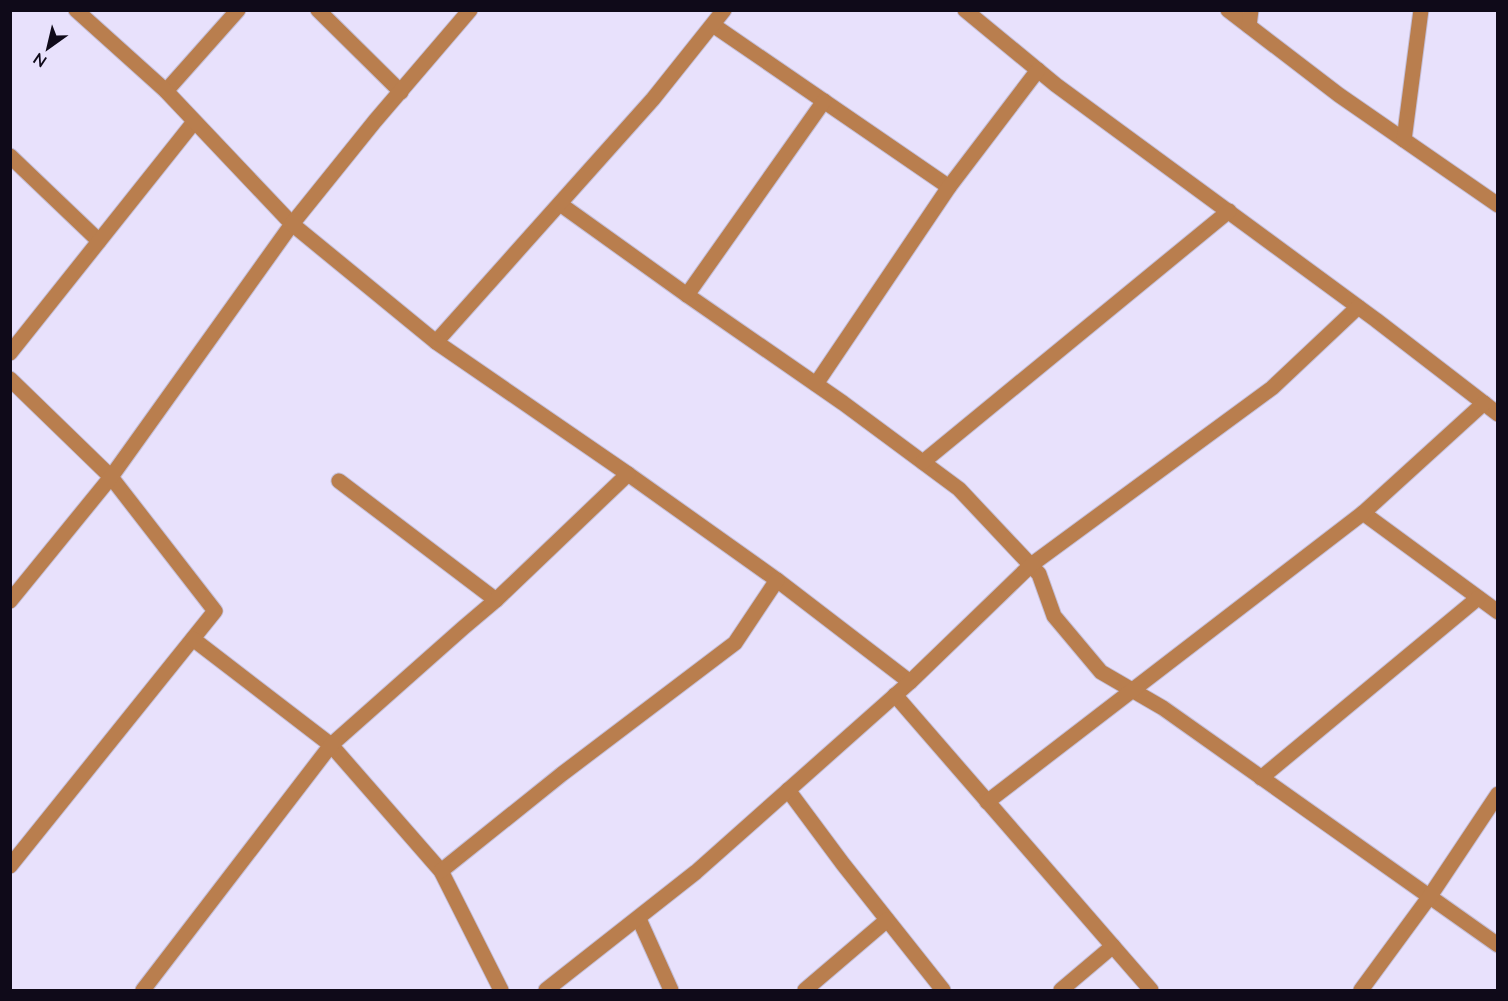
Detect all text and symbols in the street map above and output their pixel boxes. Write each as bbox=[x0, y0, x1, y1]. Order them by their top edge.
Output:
north arrow bbox=[18, 18, 78, 78]
text: N bbox=[29, 47, 51, 72]

